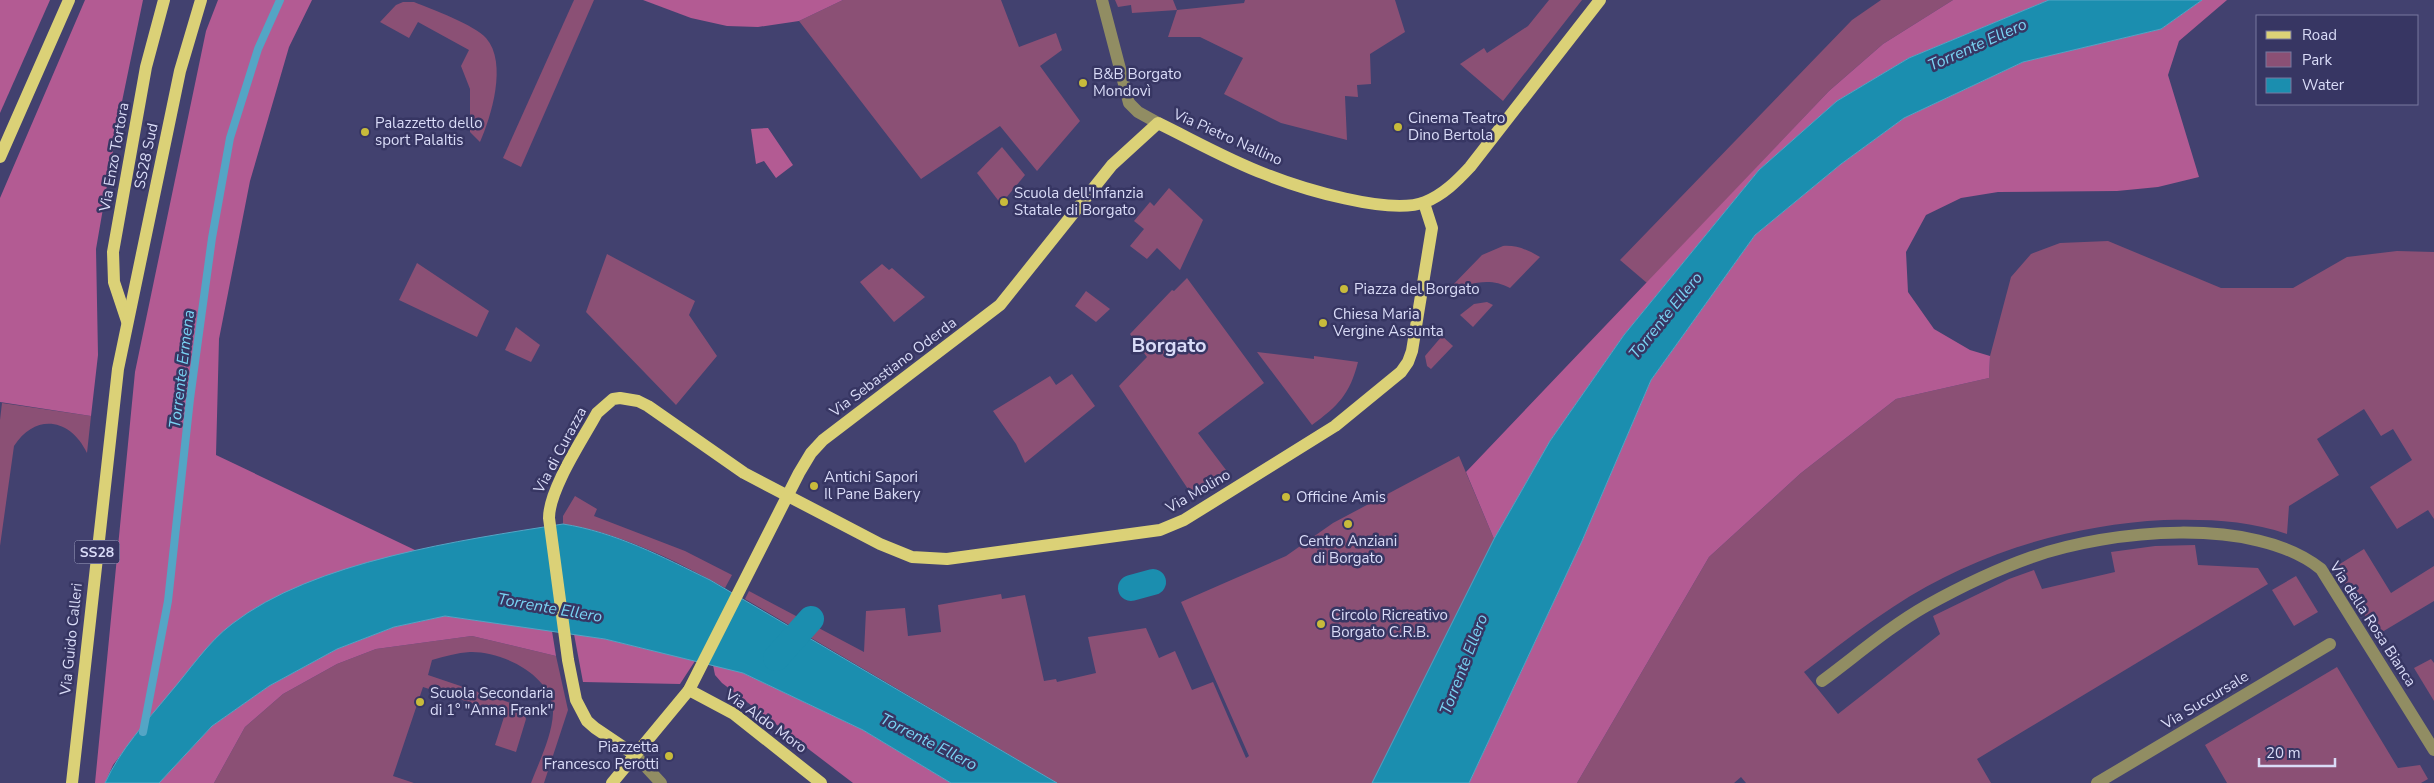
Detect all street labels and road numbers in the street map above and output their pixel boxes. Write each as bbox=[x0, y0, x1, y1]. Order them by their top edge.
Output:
street label: Via Enzo Tortora bbox=[94, 101, 133, 214]
street label: Via Pietro Nallino bbox=[1169, 104, 1286, 170]
street label: SS28 Sud bbox=[129, 121, 163, 191]
street label: Via Sebastiano Oderda bbox=[825, 313, 961, 422]
street label: Via di Curazza bbox=[528, 403, 591, 498]
street label: Via Molino bbox=[1161, 464, 1234, 518]
road number: SS28 bbox=[74, 540, 120, 564]
street label: Via della Rosa Bianca bbox=[2325, 557, 2421, 690]
street label: Via Guido Calleri bbox=[55, 582, 87, 697]
street label: Via Succursale bbox=[2157, 666, 2252, 734]
street label: Via Aldo Moro bbox=[720, 684, 811, 757]

